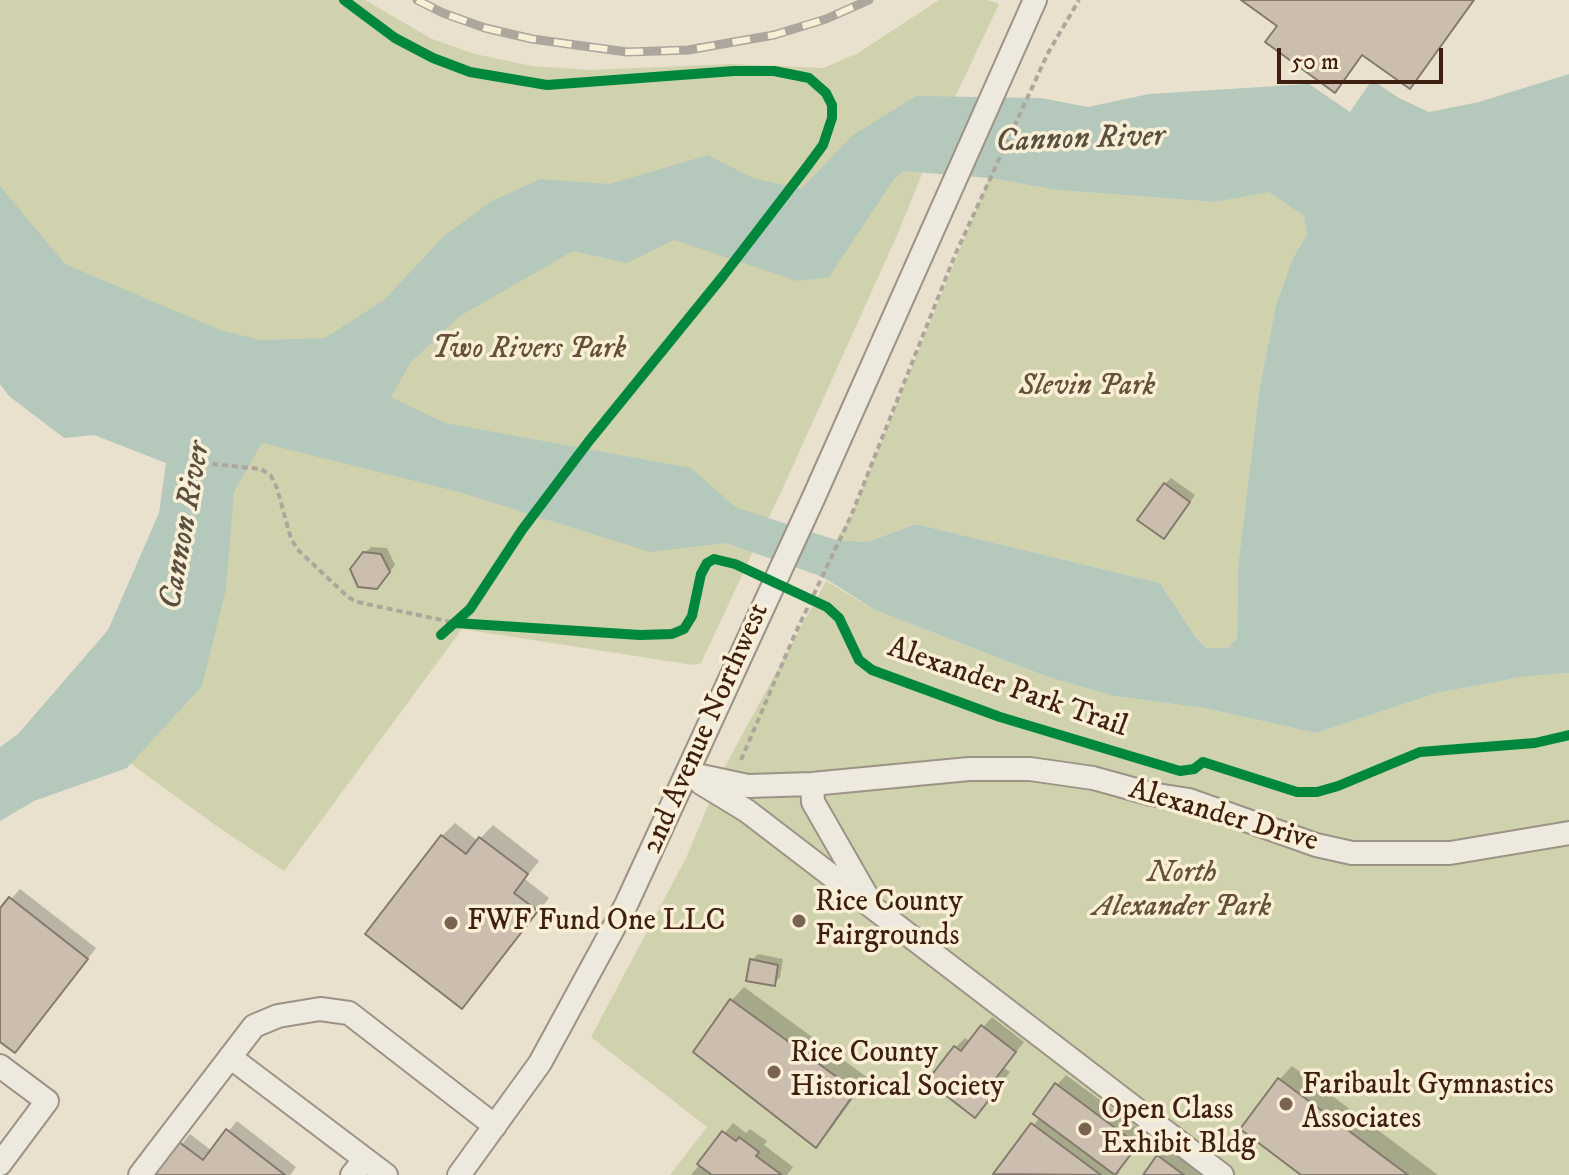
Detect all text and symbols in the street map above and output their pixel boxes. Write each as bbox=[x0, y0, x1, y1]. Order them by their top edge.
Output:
scale bar bbox=[1281, 32, 1447, 82]
text: 50 m bbox=[1291, 47, 1339, 77]
water label: Cannon River bbox=[995, 119, 1165, 163]
park label: Two Rivers Park bbox=[432, 333, 626, 369]
park label: Slevin Park bbox=[1019, 370, 1155, 406]
water label: Cannon River bbox=[153, 439, 221, 613]
street label: 2nd Avenue Northwest bbox=[636, 598, 778, 860]
street label: Alexander Park Trail bbox=[882, 631, 1132, 747]
street label: Alexander Drive bbox=[1124, 773, 1322, 861]
park label: North Alexander Park bbox=[1093, 857, 1271, 928]
place label: Rice County Fairgrounds bbox=[815, 886, 963, 956]
place label: FWF Fund One LLC bbox=[467, 905, 726, 941]
marker: Rice County Fairgrounds bbox=[790, 912, 808, 930]
marker: FWF Fund One LLC bbox=[442, 914, 460, 932]
place label: Rice County Historical Society bbox=[790, 1037, 1004, 1108]
marker: Rice County Historical Society bbox=[765, 1063, 783, 1081]
place label: Faribault Gymnastics Associates bbox=[1302, 1069, 1554, 1140]
place label: Open Class Exhibit Bldg bbox=[1101, 1094, 1256, 1164]
marker: Faribault Gymnastics Associates bbox=[1277, 1095, 1295, 1113]
marker: Open Class Exhibit Bldg bbox=[1076, 1120, 1094, 1138]

